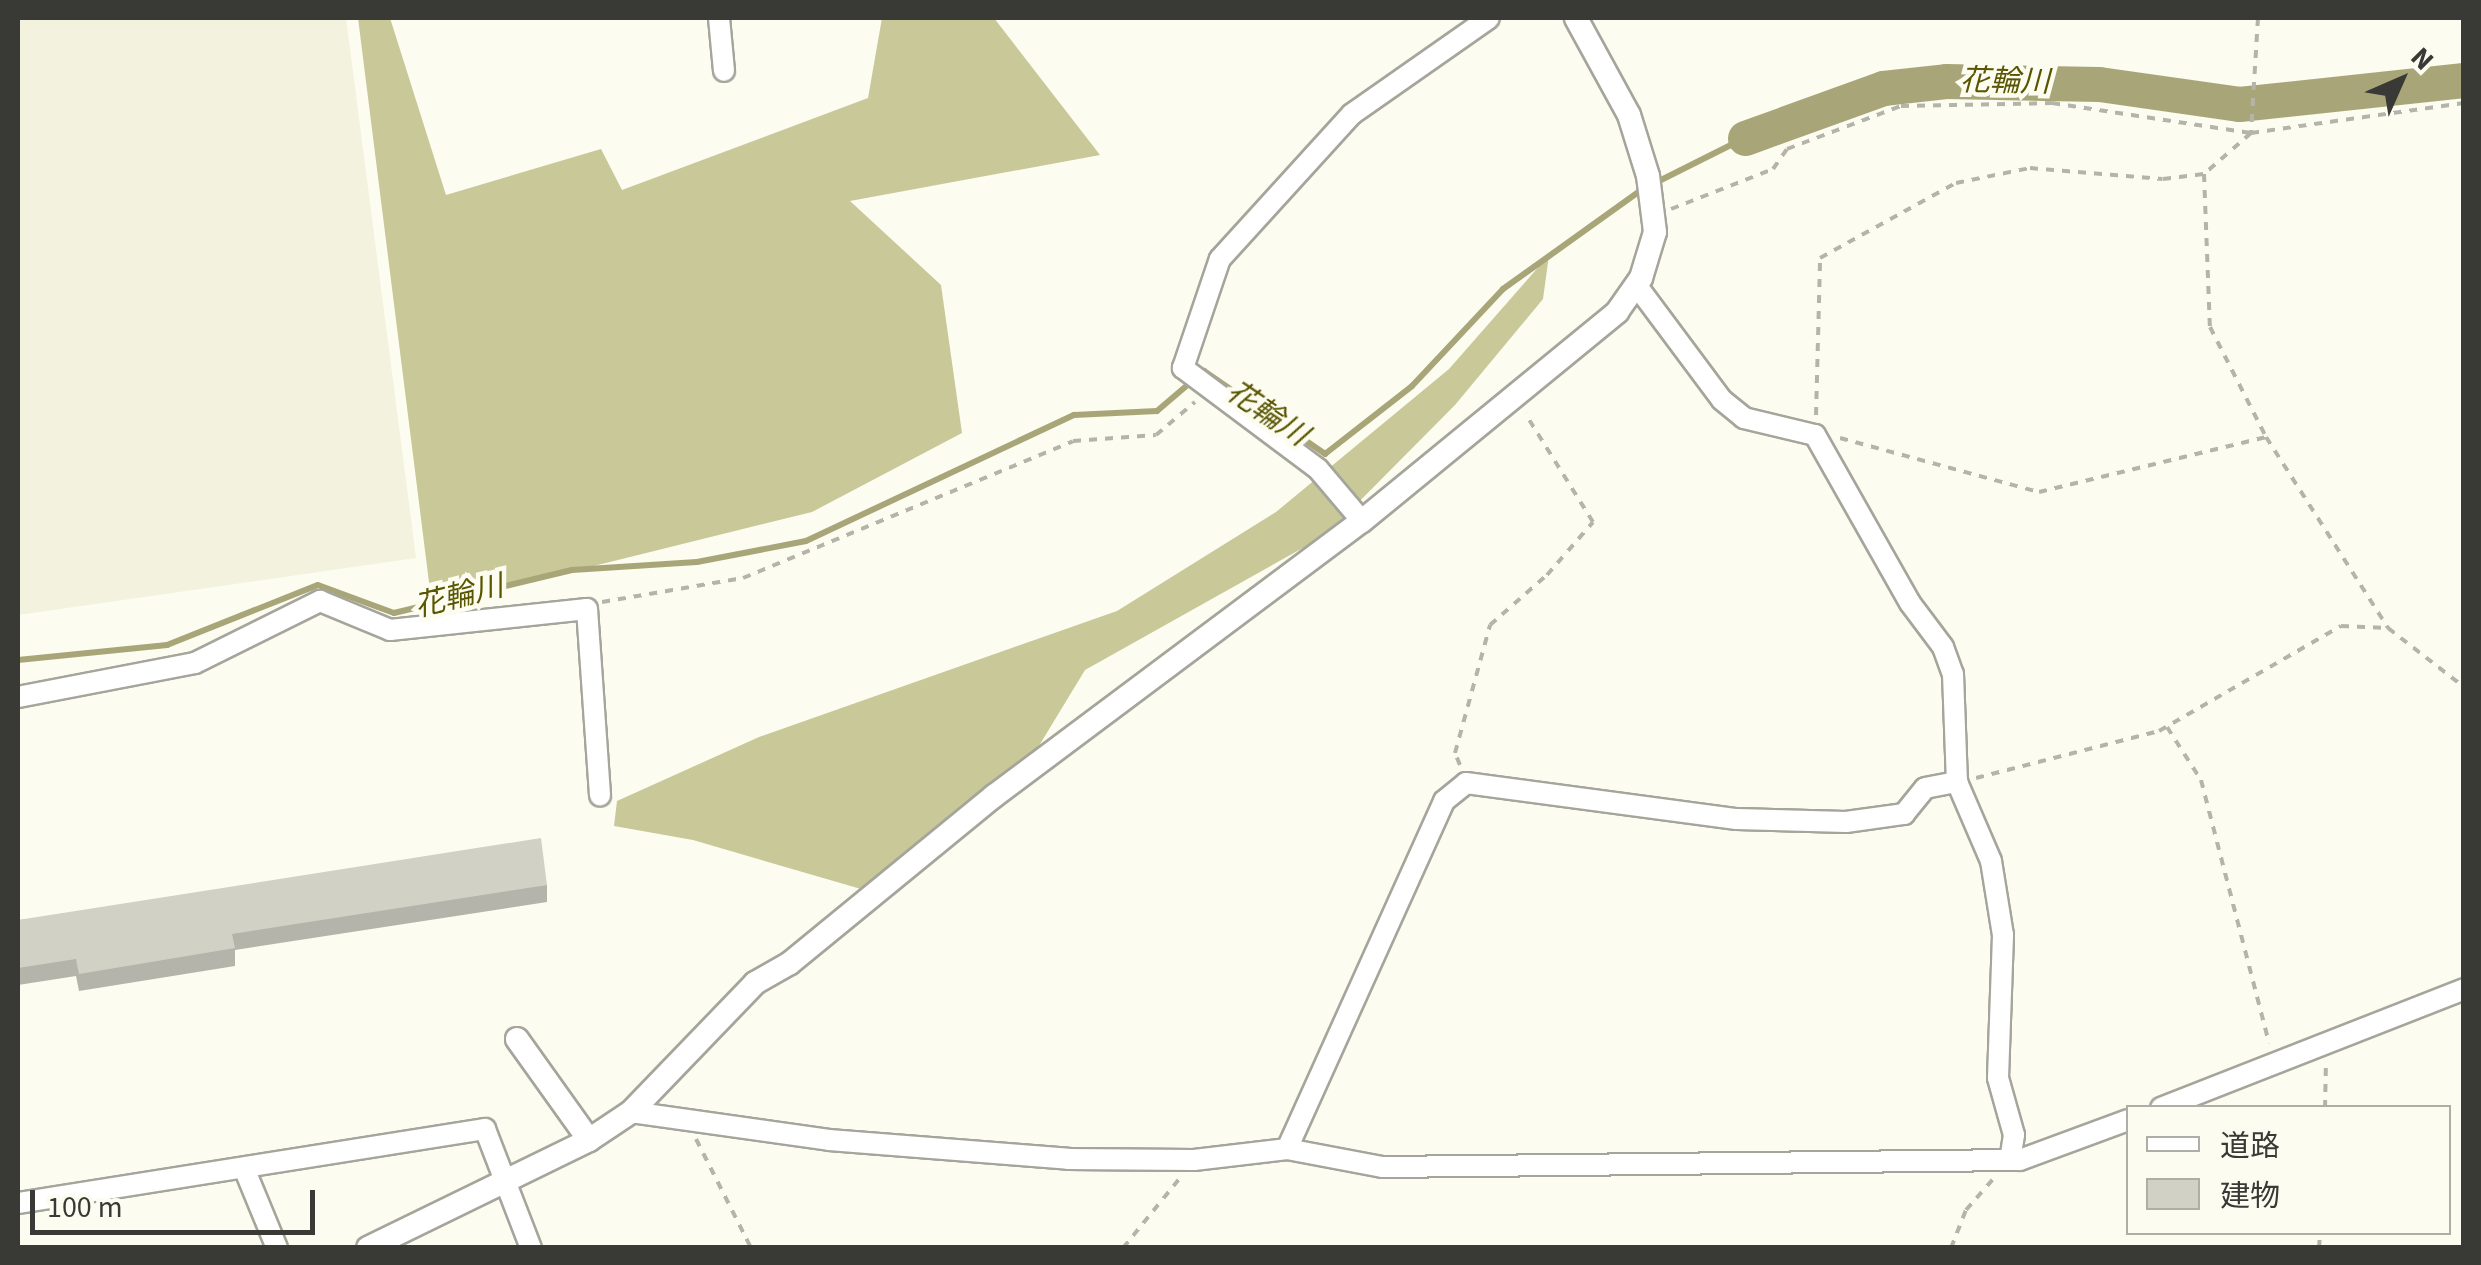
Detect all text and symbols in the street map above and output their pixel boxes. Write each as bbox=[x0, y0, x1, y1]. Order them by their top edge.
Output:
north arrow bbox=[2351, 30, 2451, 130]
text: N bbox=[2401, 38, 2443, 80]
water label: 花輪川 bbox=[1960, 63, 2050, 101]
water label: 花輪川 bbox=[1220, 374, 1314, 454]
water label: 花輪川 bbox=[411, 569, 507, 625]
legend bbox=[2126, 1105, 2451, 1235]
text: 道路 bbox=[2220, 1125, 2280, 1168]
scale bar bbox=[35, 1170, 320, 1232]
text: 建物 bbox=[2220, 1175, 2280, 1218]
text: 100 m bbox=[47, 1186, 123, 1229]

